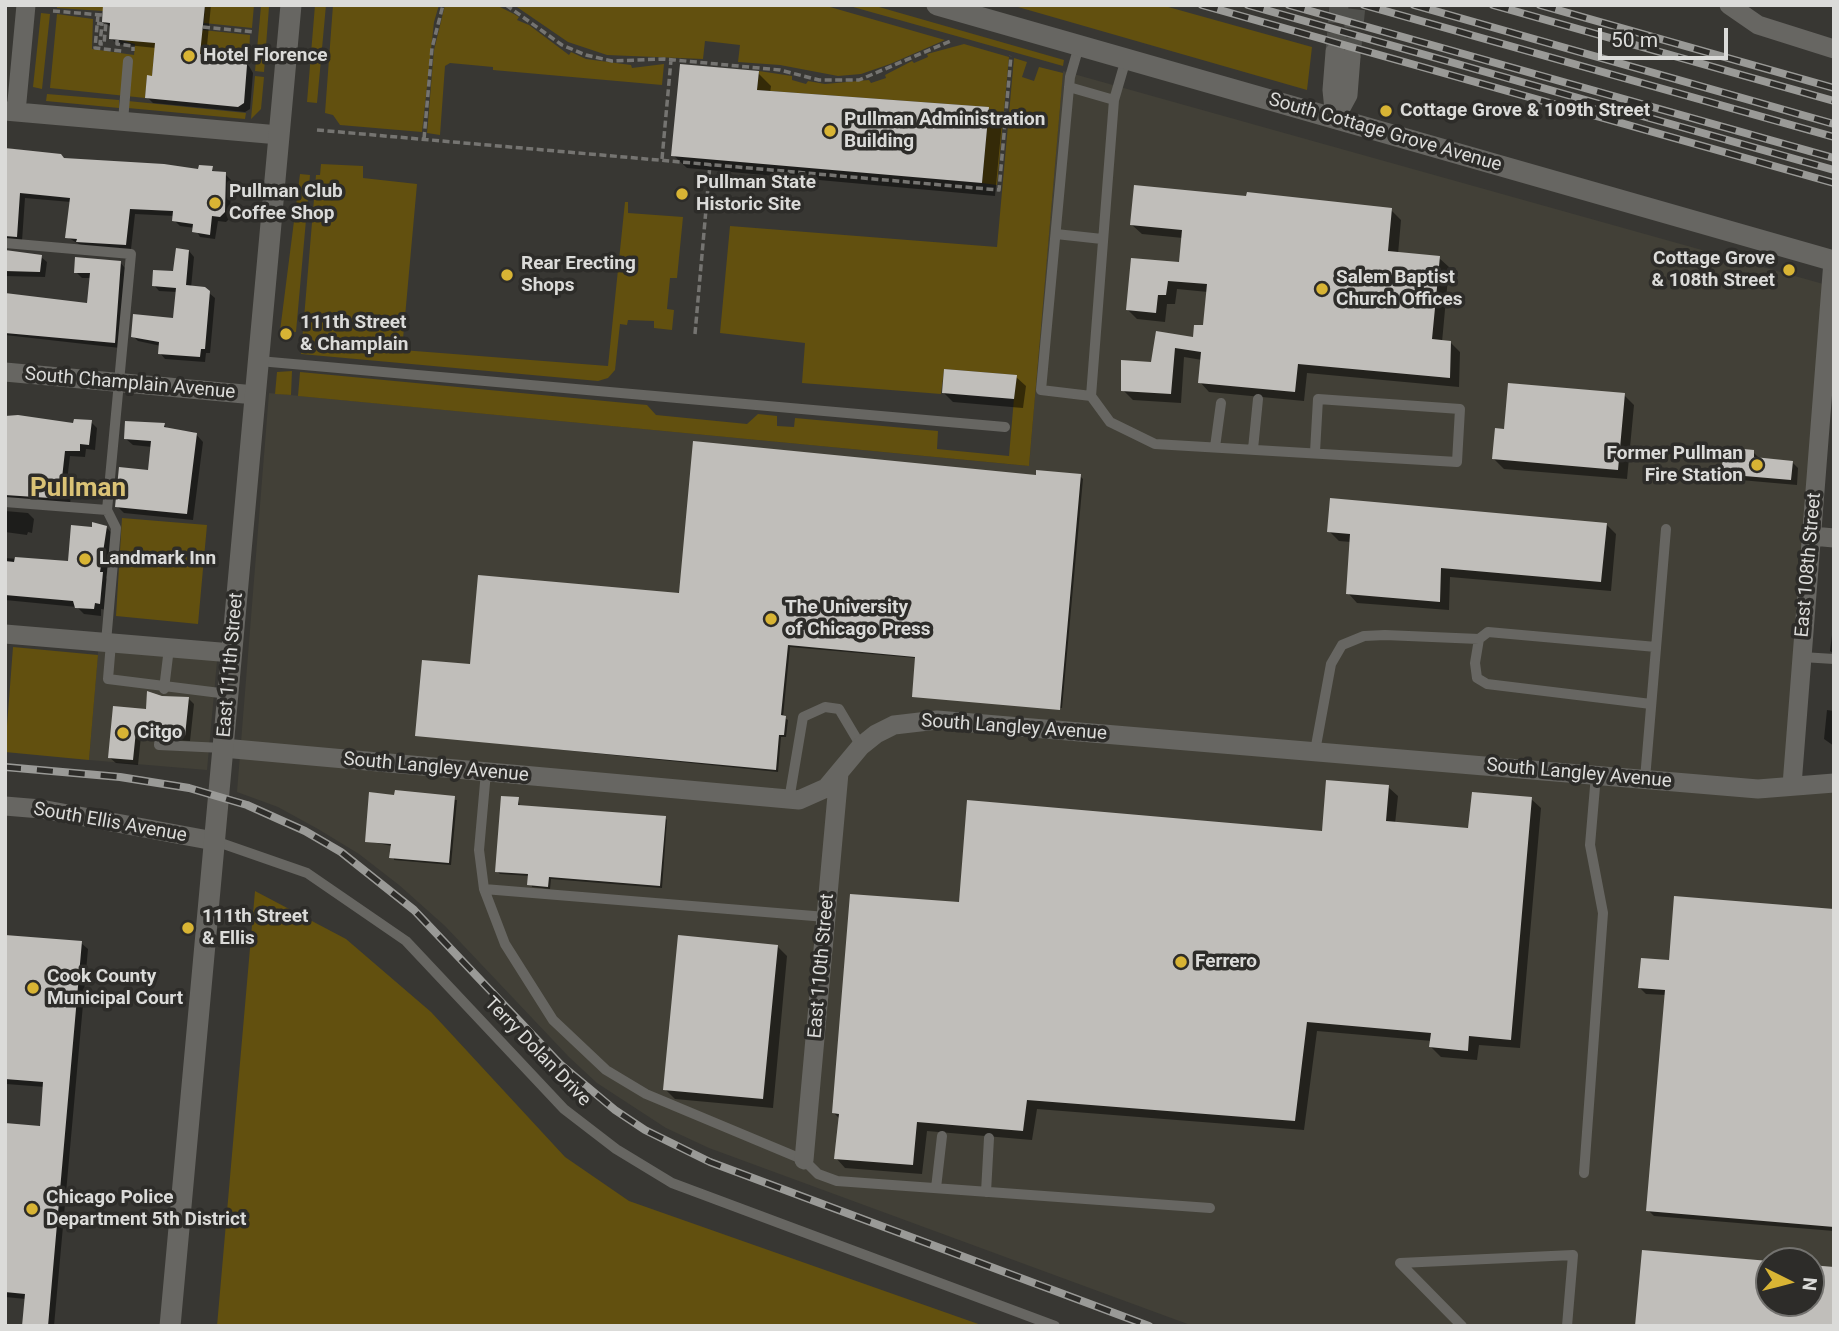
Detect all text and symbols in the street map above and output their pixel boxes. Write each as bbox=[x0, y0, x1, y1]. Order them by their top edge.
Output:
scale bar bbox=[1601, 14, 1730, 58]
text: 50 m bbox=[1611, 28, 1658, 52]
place label: Hotel Florence bbox=[203, 45, 328, 67]
marker: Hotel Florence bbox=[181, 48, 197, 64]
street label: South Cottage Grove Avenue bbox=[1266, 89, 1504, 177]
place label: Cottage Grove & 109th Street bbox=[1400, 100, 1650, 122]
marker: Cottage Grove & 109th Street bbox=[1378, 103, 1394, 119]
place label: Pullman Administration Building bbox=[844, 109, 1045, 153]
marker: Pullman Administration Building bbox=[822, 123, 838, 139]
place label: Pullman State Historic Site bbox=[696, 172, 816, 216]
place label: Pullman Club Coffee Shop bbox=[229, 181, 343, 225]
marker: Pullman State Historic Site bbox=[674, 186, 690, 202]
marker: Pullman Club Coffee Shop bbox=[207, 195, 223, 211]
place label: Cottage Grove & 108th Street bbox=[1651, 248, 1775, 292]
place label: Rear Erecting Shops bbox=[521, 253, 636, 297]
marker: Cottage Grove & 108th Street bbox=[1781, 262, 1797, 278]
marker: Rear Erecting Shops bbox=[499, 267, 515, 283]
place label: Salem Baptist Church Offices bbox=[1336, 267, 1462, 311]
marker: Salem Baptist Church Offices bbox=[1314, 281, 1330, 297]
place label: 111th Street & Champlain bbox=[300, 312, 408, 356]
marker: 111th Street & Champlain bbox=[278, 326, 294, 342]
street label: South Champlain Avenue bbox=[24, 363, 236, 405]
place label: Former Pullman Fire Station bbox=[1606, 443, 1743, 487]
marker: Former Pullman Fire Station bbox=[1749, 457, 1765, 473]
district label: Pullman bbox=[30, 473, 126, 505]
street label: East 108th Street bbox=[1791, 492, 1827, 638]
place label: Landmark Inn bbox=[99, 548, 216, 570]
marker: Landmark Inn bbox=[77, 551, 93, 567]
street label: East 111th Street bbox=[213, 592, 249, 738]
place label: The University of Chicago Press bbox=[785, 597, 931, 641]
marker: The University of Chicago Press bbox=[763, 611, 779, 627]
street label: South Langley Avenue bbox=[920, 710, 1108, 746]
place label: Citgo bbox=[137, 722, 182, 744]
marker: Citgo bbox=[115, 725, 131, 741]
street label: South Langley Avenue bbox=[342, 749, 530, 787]
street label: South Langley Avenue bbox=[1485, 755, 1673, 793]
street label: South Ellis Avenue bbox=[32, 798, 188, 848]
street label: East 110th Street bbox=[804, 893, 840, 1039]
place label: 111th Street & Ellis bbox=[202, 906, 308, 950]
marker: 111th Street & Ellis bbox=[180, 920, 196, 936]
place label: Ferrero bbox=[1195, 951, 1257, 973]
marker: Ferrero bbox=[1173, 954, 1189, 970]
place label: Cook County Municipal Court bbox=[47, 966, 183, 1010]
marker: Cook County Municipal Court bbox=[25, 980, 41, 996]
street label: Terry Dolan Drive bbox=[479, 993, 595, 1111]
place label: Chicago Police Department 5th District bbox=[46, 1187, 246, 1231]
marker: Chicago Police Department 5th District bbox=[24, 1201, 40, 1217]
north arrow bbox=[1755, 1247, 1825, 1317]
text: N bbox=[1797, 1276, 1822, 1292]

